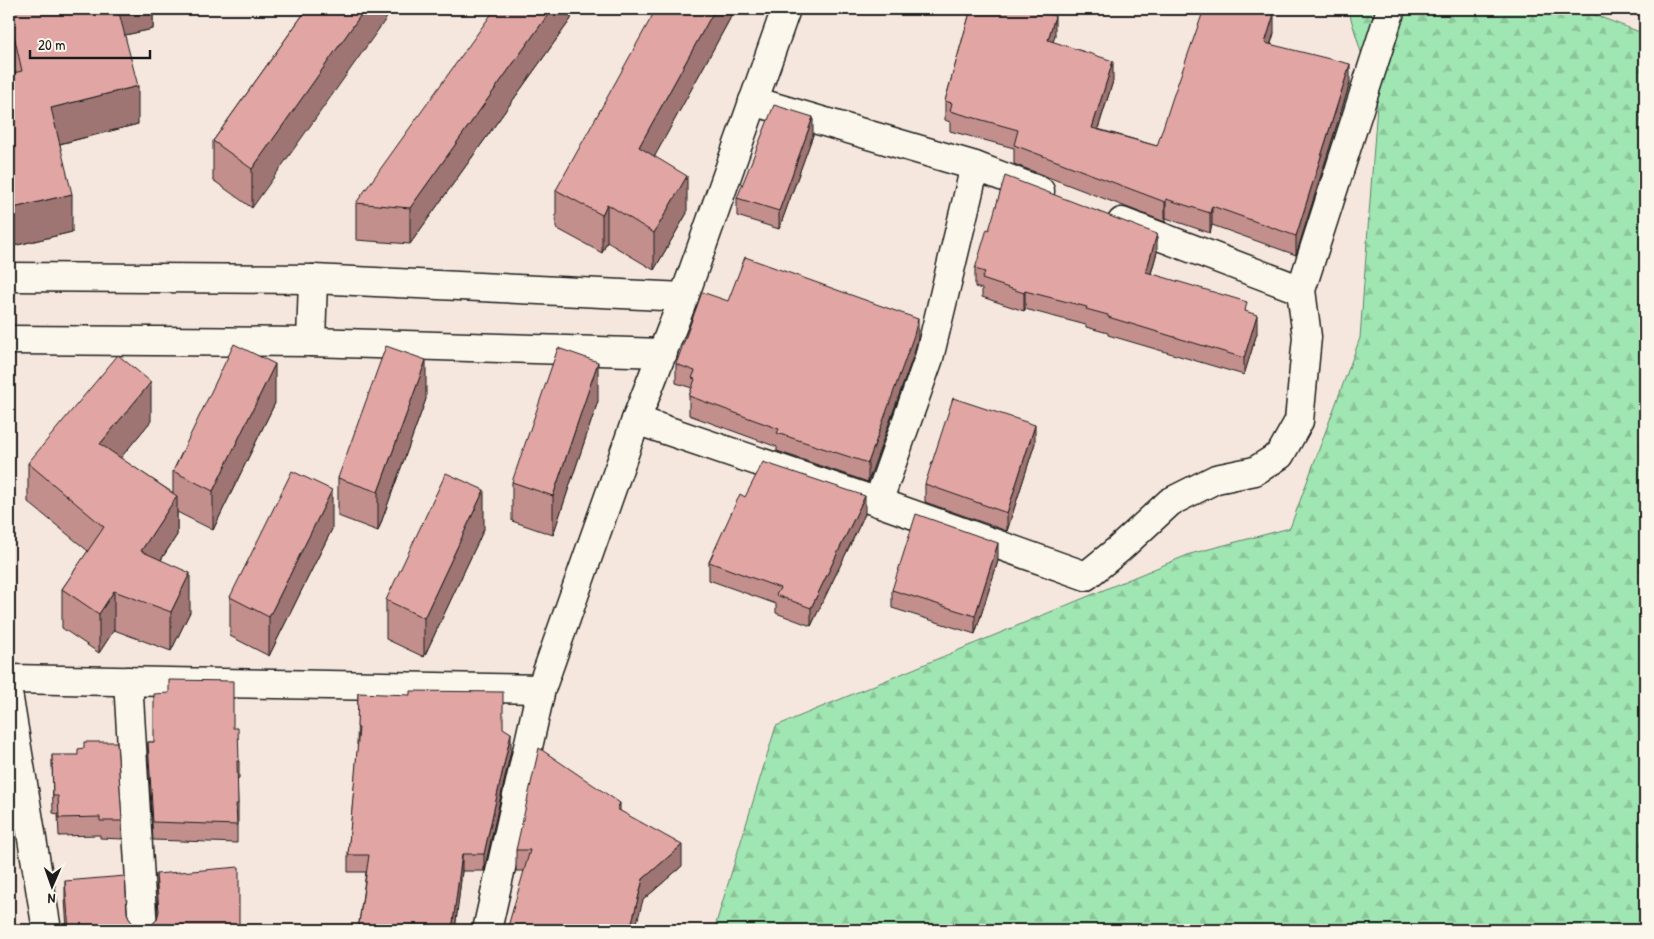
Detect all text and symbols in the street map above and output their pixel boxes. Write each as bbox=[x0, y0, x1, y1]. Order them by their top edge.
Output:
scale bar bbox=[30, 28, 150, 60]
text: 20 m bbox=[38, 34, 65, 55]
north arrow bbox=[28, 862, 78, 912]
text: N bbox=[47, 890, 56, 909]

